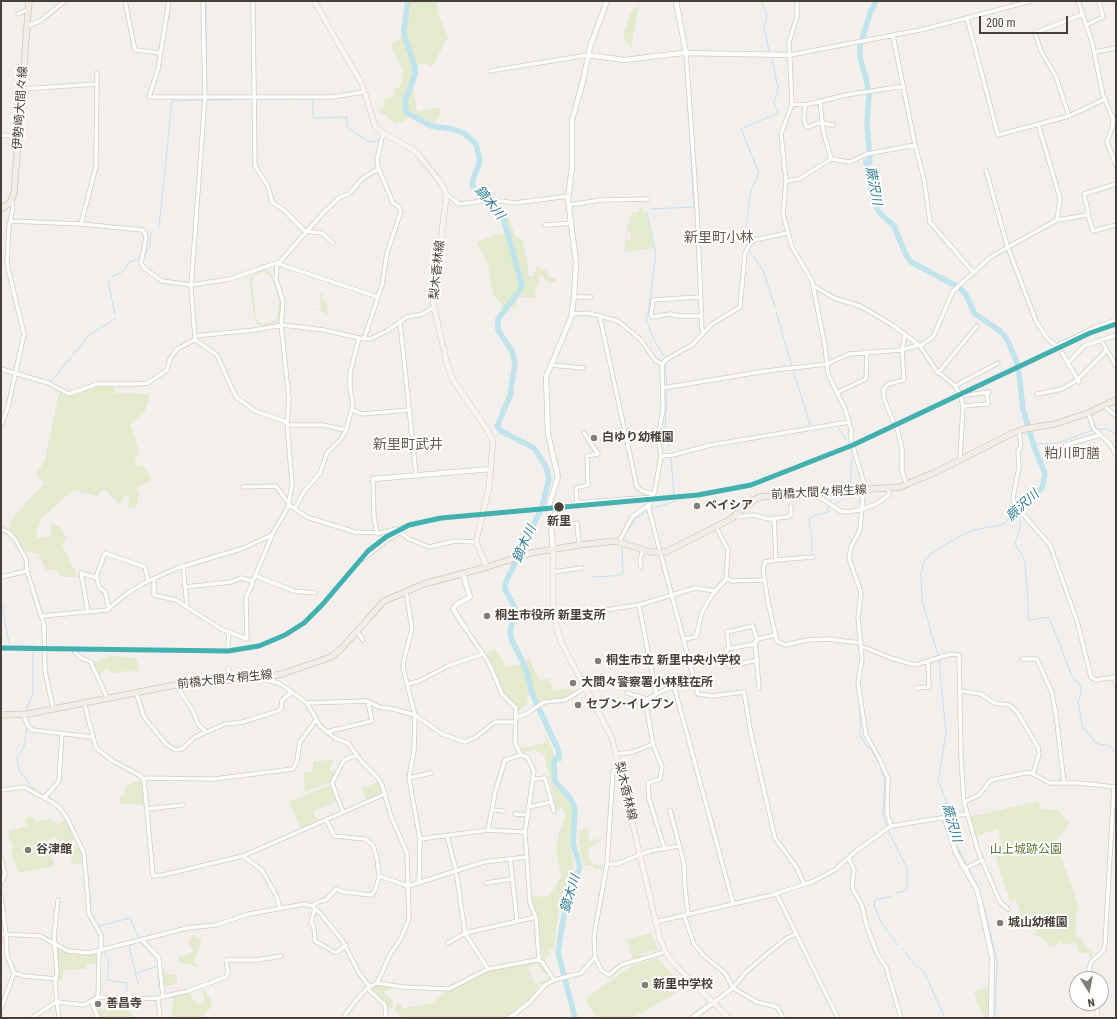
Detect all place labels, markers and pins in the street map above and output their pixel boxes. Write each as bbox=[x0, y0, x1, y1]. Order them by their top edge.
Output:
place label: 白ゆり幼稚園 bbox=[602, 431, 674, 445]
marker: 白ゆり幼稚園 bbox=[589, 433, 599, 443]
place label: ベイシア bbox=[705, 499, 753, 513]
marker: 新里 bbox=[552, 500, 566, 514]
marker: ベイシア bbox=[692, 501, 702, 511]
place label: 新里 bbox=[547, 515, 571, 529]
place label: 桐生市役所 新里支所 bbox=[495, 609, 606, 623]
marker: 桐生市役所 新里支所 bbox=[482, 611, 492, 621]
place label: 桐生市立 新里中央小学校 bbox=[606, 654, 741, 668]
marker: 桐生市立 新里中央小学校 bbox=[593, 656, 603, 666]
place label: 大間々警察署小林駐在所 bbox=[581, 676, 713, 690]
marker: 大間々警察署小林駐在所 bbox=[568, 678, 578, 688]
place label: セブン-イレブン bbox=[586, 698, 674, 712]
marker: セブン-イレブン bbox=[573, 700, 583, 710]
place label: 谷津館 bbox=[36, 843, 72, 857]
marker: 谷津館 bbox=[23, 845, 33, 855]
place label: 城山幼稚園 bbox=[1008, 916, 1068, 930]
marker: 城山幼稚園 bbox=[995, 918, 1005, 928]
place label: 新里中学校 bbox=[653, 978, 713, 992]
marker: 新里中学校 bbox=[640, 980, 650, 990]
place label: 善昌寺 bbox=[106, 997, 142, 1011]
marker: 善昌寺 bbox=[93, 999, 103, 1009]

